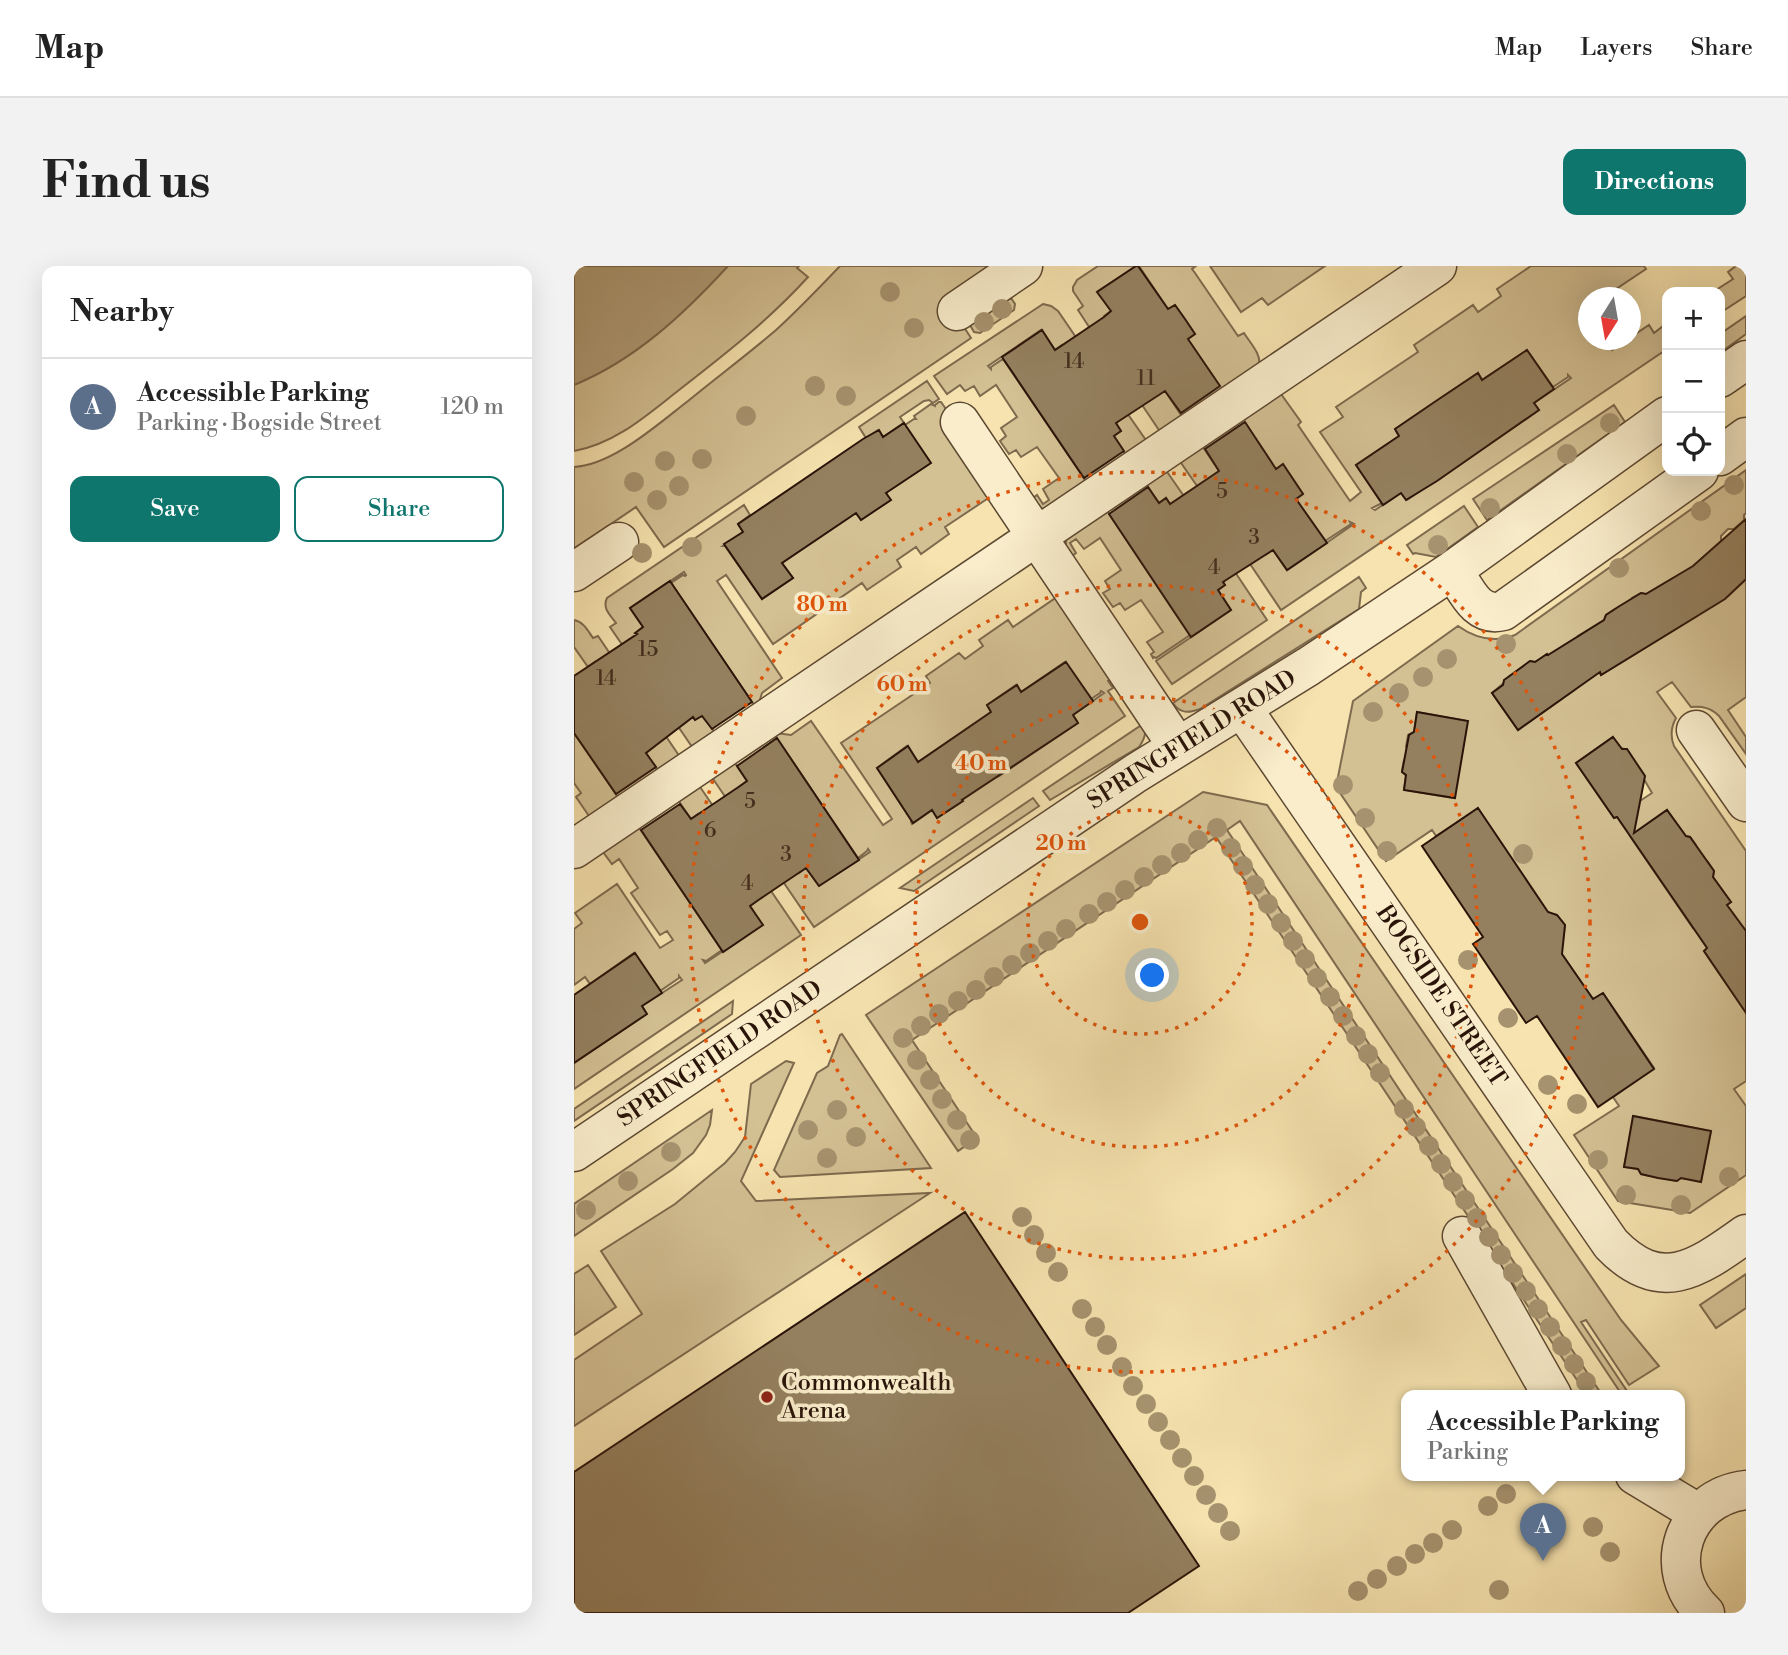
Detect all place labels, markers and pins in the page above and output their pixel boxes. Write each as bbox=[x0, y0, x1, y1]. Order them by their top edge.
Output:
centre of rings bbox=[1128, 910, 1152, 934]
place label: Commonwealth Arena bbox=[780, 1368, 952, 1426]
marker: Commonwealth Arena bbox=[759, 1389, 775, 1405]
pin: A bbox=[1520, 1503, 1566, 1561]

